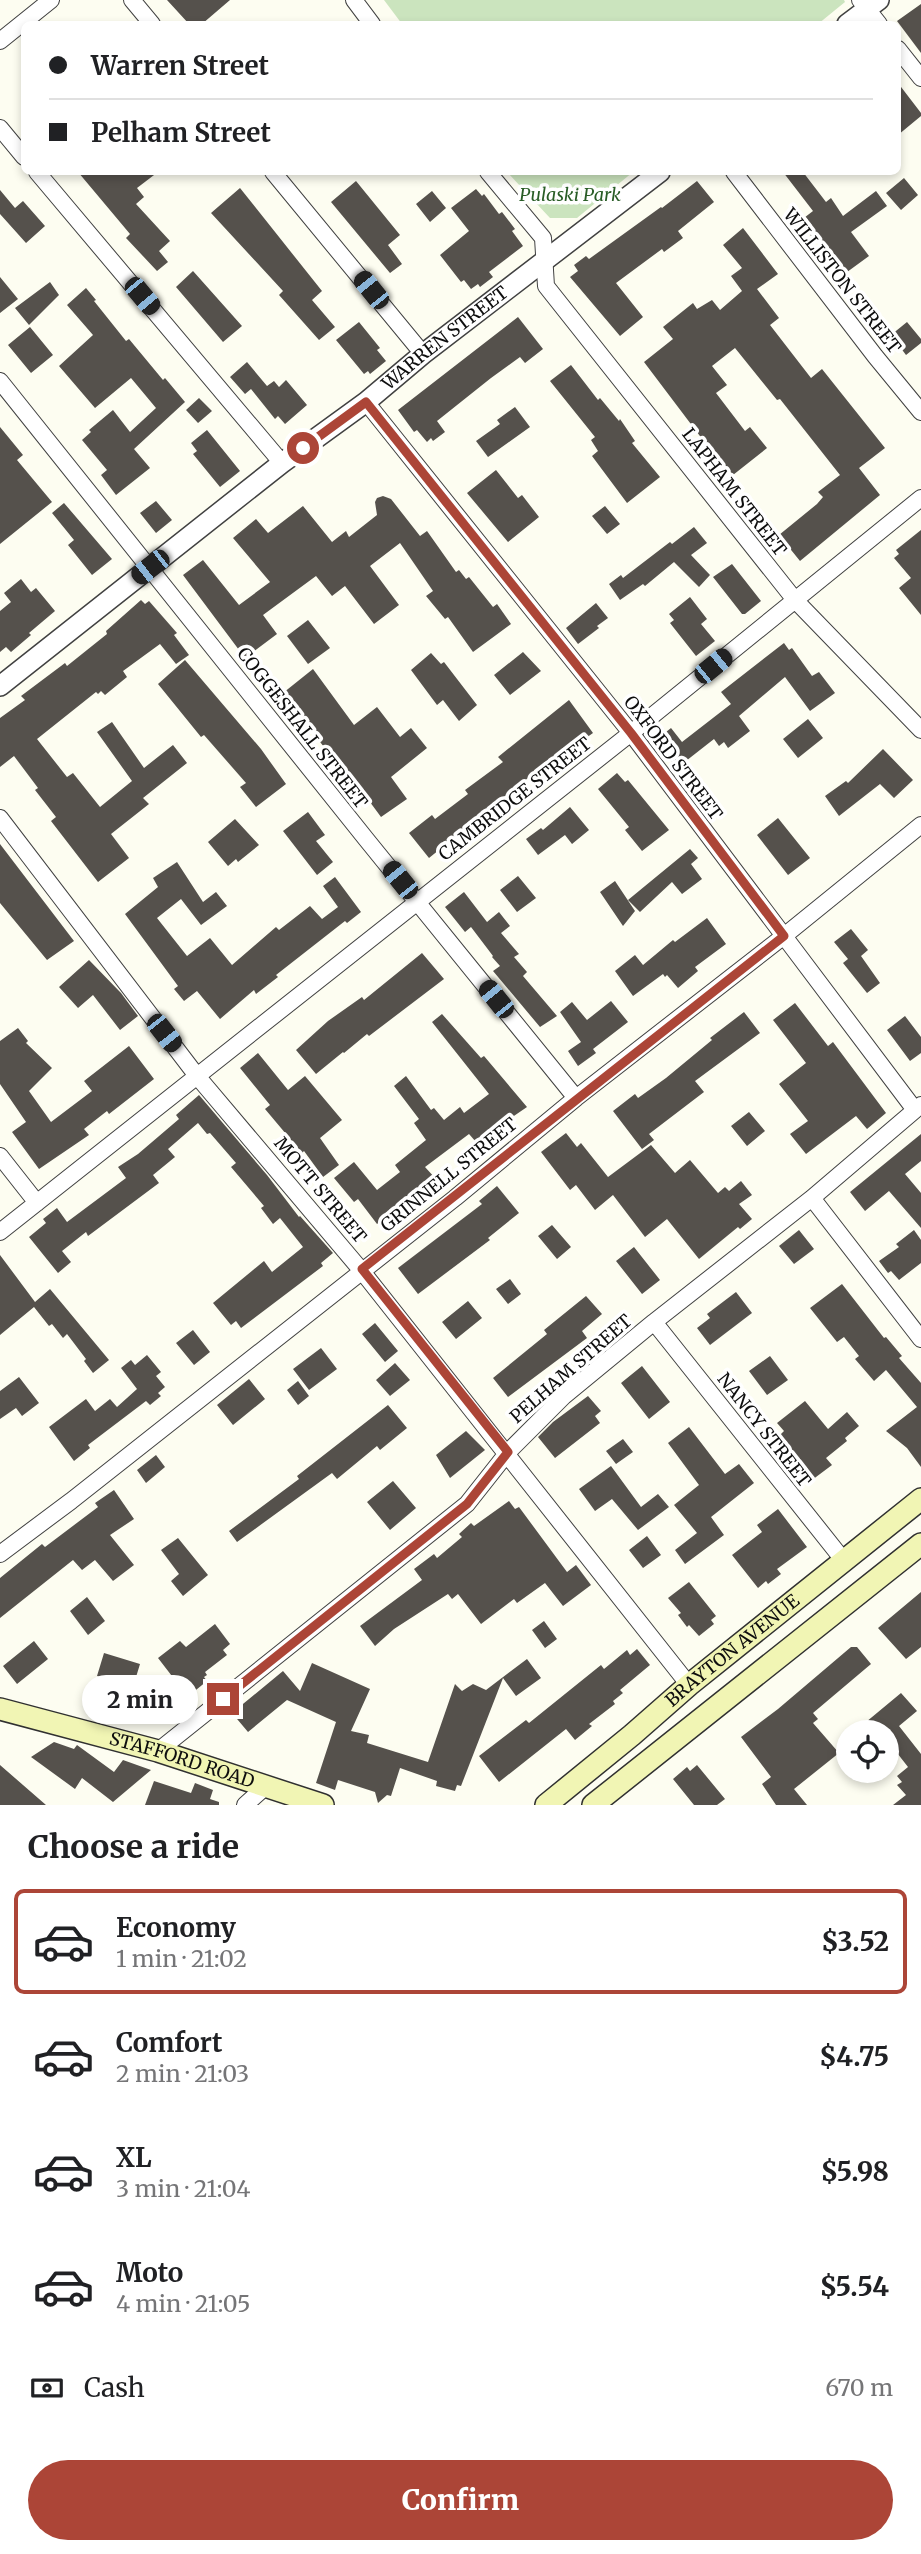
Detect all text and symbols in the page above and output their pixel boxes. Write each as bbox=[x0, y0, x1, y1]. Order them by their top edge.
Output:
text: Warren Street bbox=[91, 49, 269, 82]
text: Pelham Street bbox=[91, 116, 271, 149]
park label: Pulaski Park bbox=[519, 183, 621, 206]
street label: WILLISTON STREET bbox=[778, 203, 907, 358]
car bbox=[350, 267, 393, 313]
car bbox=[121, 273, 164, 319]
street label: WARREN STREET bbox=[376, 281, 513, 395]
street label: LAPHAM STREET bbox=[677, 423, 792, 561]
route start bbox=[287, 432, 319, 464]
car bbox=[127, 546, 174, 588]
street label: COGGESHALL STREET bbox=[232, 642, 373, 813]
car bbox=[691, 645, 736, 687]
street label: OXFORD STREET bbox=[619, 691, 728, 825]
street label: CAMBRIDGE STREET bbox=[434, 731, 596, 865]
car bbox=[379, 857, 422, 903]
car bbox=[475, 976, 518, 1022]
car bbox=[143, 1010, 186, 1056]
street label: GRINNELL STREET bbox=[376, 1112, 522, 1237]
street label: MOTT STREET bbox=[269, 1132, 372, 1248]
street label: PELHAM STREET bbox=[505, 1309, 637, 1428]
street label: NANCY STREET bbox=[713, 1368, 817, 1492]
street label: BRAYTON AVENUE bbox=[660, 1589, 804, 1712]
callout: 2 min bbox=[83, 1674, 198, 1724]
route end bbox=[207, 1683, 239, 1715]
text: 2 min bbox=[107, 1685, 173, 1714]
map controls bbox=[836, 1720, 899, 1783]
button: locate bbox=[836, 1720, 899, 1783]
street label: STAFFORD ROAD bbox=[107, 1727, 258, 1793]
text: Choose a ride bbox=[28, 1827, 239, 1867]
icon: car bbox=[32, 1910, 95, 1973]
text: Economy bbox=[116, 1911, 236, 1944]
text: $3.52 bbox=[821, 1925, 889, 1958]
text: 1 min · 21:02 bbox=[116, 1944, 247, 1973]
icon: car bbox=[32, 2025, 95, 2088]
text: Comfort bbox=[116, 2026, 222, 2059]
text: $4.75 bbox=[819, 2040, 889, 2073]
text: 2 min · 21:03 bbox=[116, 2059, 249, 2088]
icon: car bbox=[32, 2140, 95, 2203]
text: XL bbox=[116, 2141, 152, 2174]
text: $5.98 bbox=[821, 2155, 889, 2188]
text: 3 min · 21:04 bbox=[116, 2174, 251, 2203]
icon: car bbox=[32, 2255, 95, 2318]
text: Moto bbox=[116, 2256, 183, 2289]
text: $5.54 bbox=[820, 2270, 889, 2303]
text: 4 min · 21:05 bbox=[116, 2289, 251, 2318]
icon: cash bbox=[28, 2369, 66, 2407]
text: Cash bbox=[84, 2371, 145, 2404]
text: 670 m bbox=[825, 2373, 893, 2402]
button: Confirm bbox=[28, 2460, 893, 2540]

